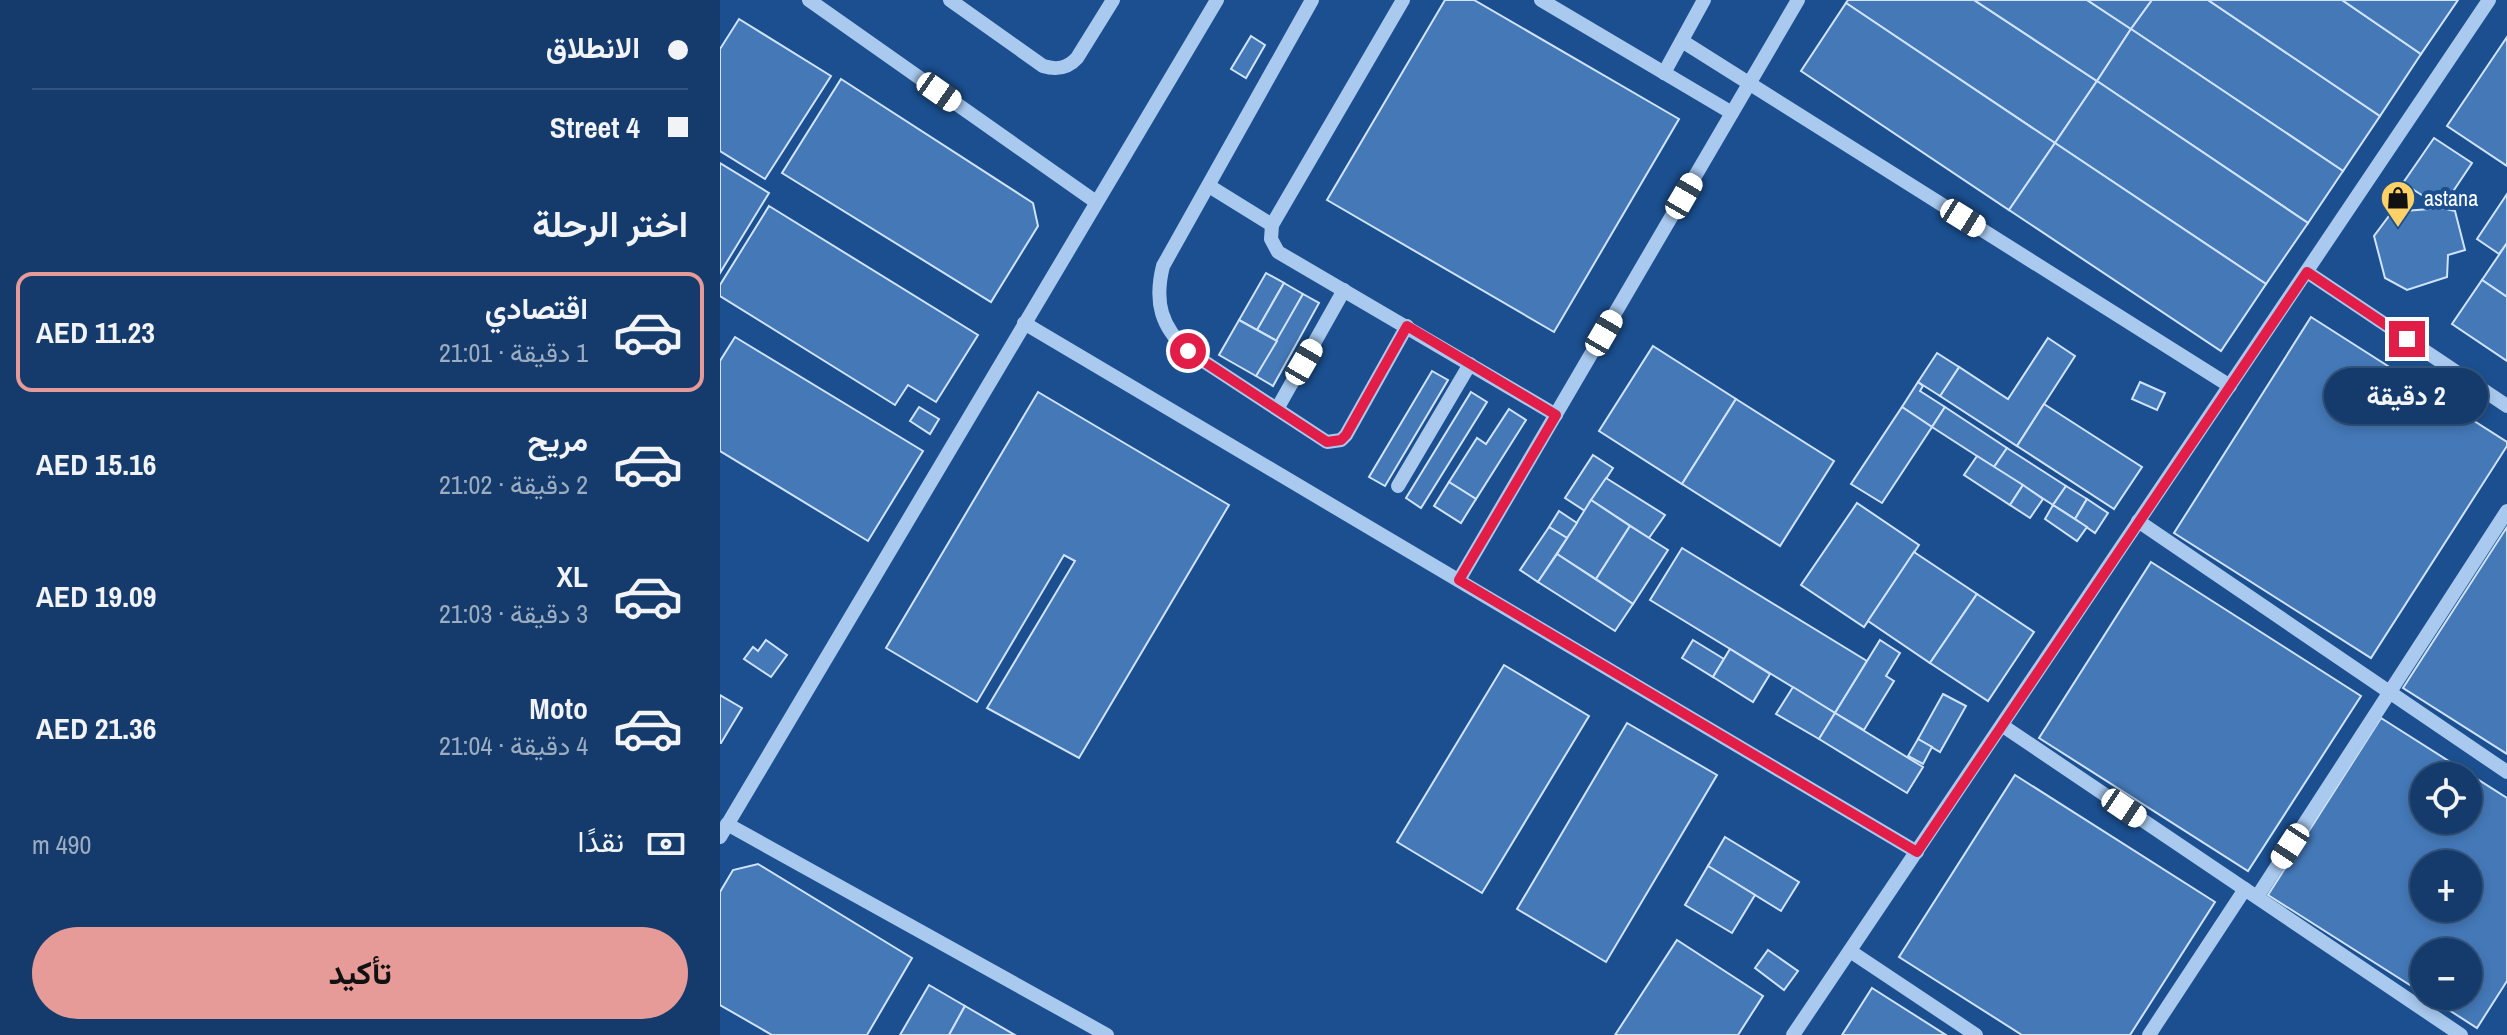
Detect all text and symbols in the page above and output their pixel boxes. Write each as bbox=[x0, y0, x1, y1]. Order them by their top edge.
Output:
text: الانطلاق bbox=[546, 27, 640, 67]
car bbox=[912, 68, 966, 116]
text: Street 4 bbox=[550, 107, 640, 147]
car bbox=[1662, 169, 1706, 223]
shop icon: astana bbox=[2379, 179, 2417, 229]
place label: astana bbox=[2424, 183, 2478, 213]
car bbox=[1936, 195, 1990, 241]
text: اختر الرحلة bbox=[532, 200, 688, 248]
text: اقتصادي bbox=[485, 288, 588, 328]
icon: car bbox=[612, 296, 684, 368]
car bbox=[1582, 306, 1626, 360]
text: AED 11.23 bbox=[36, 312, 155, 352]
route end bbox=[2389, 321, 2425, 357]
route start bbox=[1170, 333, 1206, 369]
text: 1 دقيقة · 21:01 bbox=[439, 335, 588, 370]
car bbox=[1282, 335, 1326, 389]
callout: 2 دقيقة bbox=[2325, 367, 2489, 423]
text: 2 دقيقة bbox=[2366, 378, 2446, 413]
text: مريح bbox=[528, 420, 588, 460]
icon: car bbox=[612, 428, 684, 500]
text: AED 15.16 bbox=[36, 444, 156, 484]
text: 2 دقيقة · 21:02 bbox=[439, 467, 588, 502]
text: XL bbox=[557, 556, 588, 596]
icon: car bbox=[612, 560, 684, 632]
text: AED 19.09 bbox=[36, 576, 156, 616]
text: 3 دقيقة · 21:03 bbox=[439, 596, 588, 631]
text: Moto bbox=[529, 688, 588, 728]
icon: car bbox=[612, 692, 684, 764]
text: AED 21.36 bbox=[36, 708, 156, 748]
text: 4 دقيقة · 21:04 bbox=[439, 728, 588, 763]
map controls bbox=[2410, 762, 2482, 1010]
button: locate bbox=[2410, 762, 2482, 834]
car bbox=[2097, 785, 2151, 831]
car bbox=[2267, 819, 2313, 873]
text: نقدًا bbox=[578, 821, 624, 861]
icon: cash bbox=[644, 822, 688, 866]
text: 490 m bbox=[32, 827, 91, 862]
button: + bbox=[2410, 850, 2482, 922]
button: تأكيد bbox=[32, 927, 688, 1019]
button: − bbox=[2410, 938, 2482, 1010]

